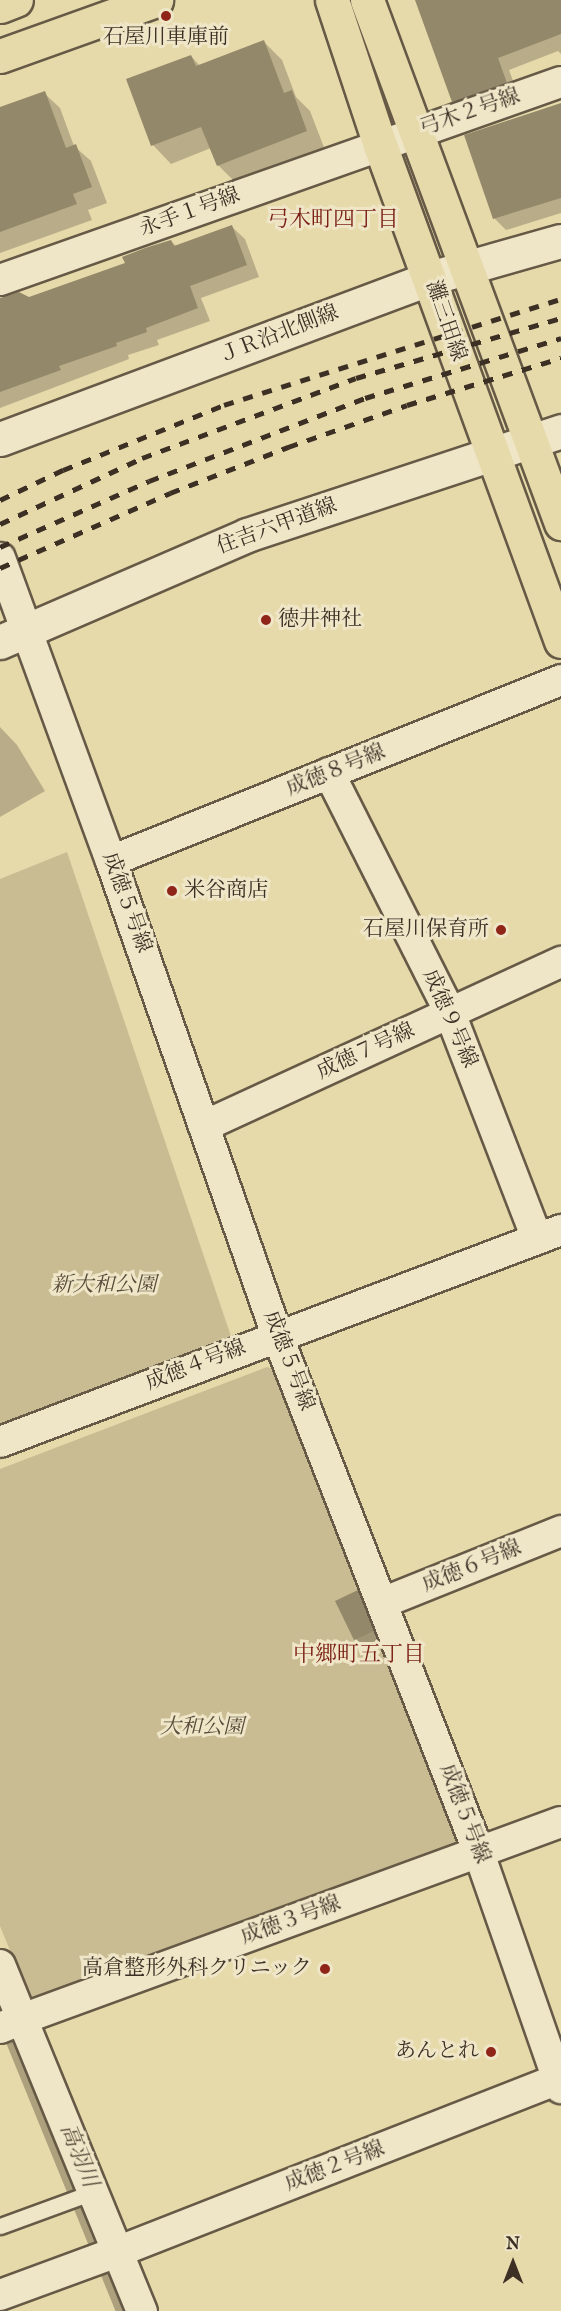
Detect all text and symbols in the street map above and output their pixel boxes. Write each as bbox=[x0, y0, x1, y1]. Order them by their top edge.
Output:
marker: 石屋川車庫前 bbox=[159, 9, 173, 23]
place label: 石屋川車庫前 bbox=[103, 25, 229, 51]
street label: 弓木２号線 bbox=[416, 84, 524, 142]
street label: 永手１号線 bbox=[136, 183, 244, 243]
district label: 弓木町四丁目 bbox=[267, 208, 399, 234]
street label: 灘三田線 bbox=[419, 277, 471, 365]
street label: ＪＲ沿北側線 bbox=[216, 301, 342, 369]
street label: 住吉六甲道線 bbox=[213, 494, 341, 560]
place label: 徳井神社 bbox=[278, 607, 362, 633]
marker: 徳井神社 bbox=[259, 613, 273, 627]
street label: 成徳８号線 bbox=[283, 740, 389, 802]
street label: 成徳５号線 bbox=[96, 849, 156, 957]
place label: 米谷商店 bbox=[184, 878, 268, 904]
marker: 米谷商店 bbox=[165, 884, 179, 898]
place label: 石屋川保育所 bbox=[363, 917, 489, 943]
marker: 石屋川保育所 bbox=[494, 923, 508, 937]
street label: 成徳９号線 bbox=[416, 966, 482, 1072]
street label: 成徳７号線 bbox=[313, 1018, 419, 1086]
park label: 新大和公園 bbox=[52, 1273, 156, 1299]
street label: 成徳５号線 bbox=[257, 1307, 319, 1415]
street label: 成徳４号線 bbox=[142, 1335, 250, 1397]
street label: 成徳６号線 bbox=[419, 1536, 525, 1598]
district label: 中郷町五丁目 bbox=[293, 1643, 425, 1669]
park label: 大和公園 bbox=[160, 1715, 244, 1741]
street label: 成徳５号線 bbox=[433, 1760, 495, 1868]
street label: 成徳３号線 bbox=[237, 1891, 345, 1951]
place label: 高倉整形外科クリニック bbox=[81, 1956, 312, 1982]
marker: 高倉整形外科クリニック bbox=[316, 1960, 334, 1978]
place label: あんとれ bbox=[395, 2039, 479, 2065]
marker: あんとれ bbox=[484, 2045, 498, 2059]
water label: 高羽川 bbox=[53, 2120, 103, 2192]
street label: 成徳２号線 bbox=[281, 2136, 389, 2198]
north arrow bbox=[483, 2233, 543, 2293]
text: N bbox=[506, 2235, 520, 2255]

